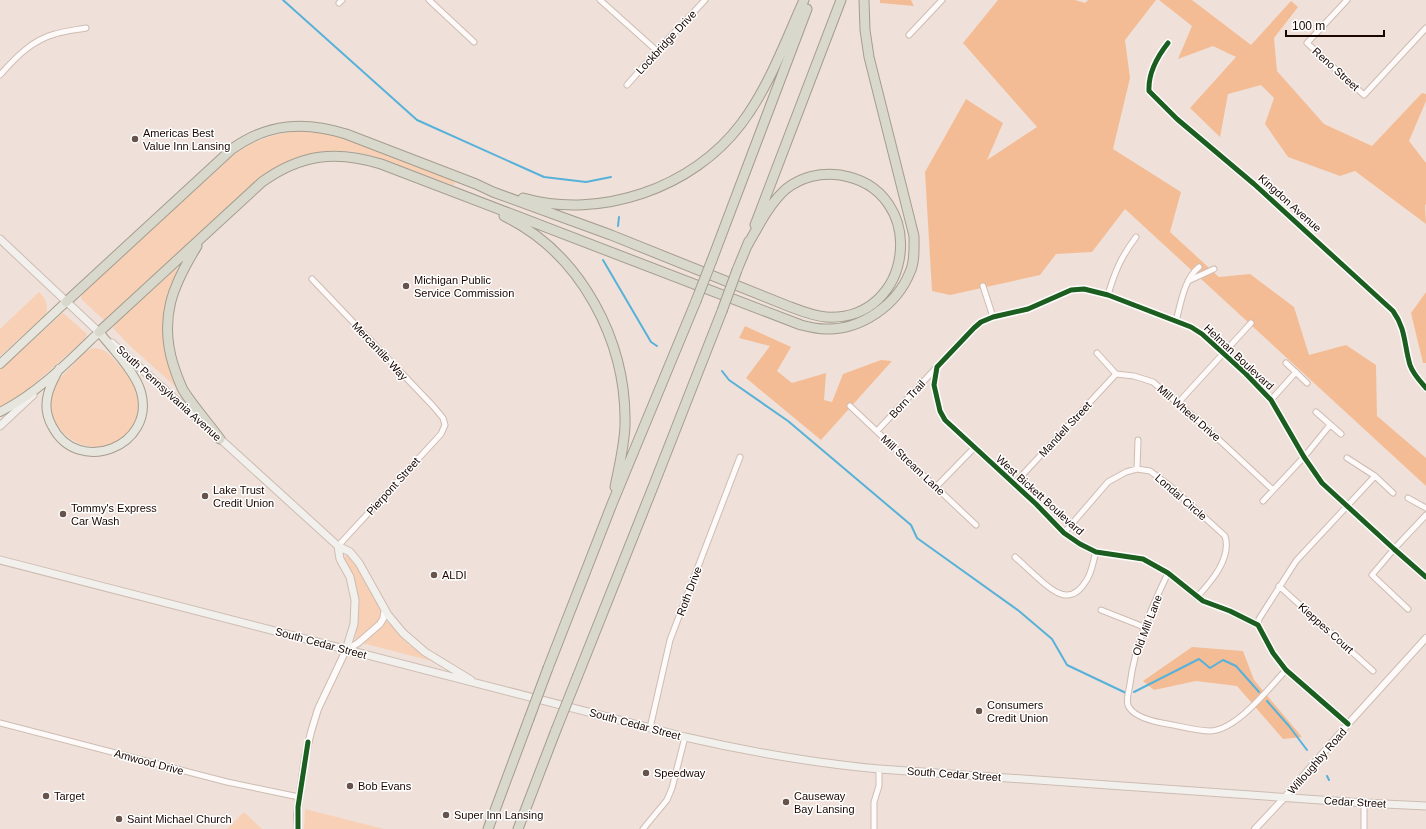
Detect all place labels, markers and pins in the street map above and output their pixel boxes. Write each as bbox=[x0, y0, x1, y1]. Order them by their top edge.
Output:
place label: Americas Best Value Inn Lansing bbox=[143, 127, 230, 152]
marker: Americas Best Value Inn Lansing bbox=[130, 134, 140, 144]
place label: Michigan Public Service Commission bbox=[414, 274, 514, 299]
marker: Michigan Public Service Commission bbox=[401, 281, 411, 291]
place label: Lake Trust Credit Union bbox=[213, 484, 274, 509]
marker: Lake Trust Credit Union bbox=[200, 491, 210, 501]
place label: Tommy's Express Car Wash bbox=[71, 502, 157, 527]
marker: Tommy's Express Car Wash bbox=[58, 509, 68, 519]
place label: ALDI bbox=[442, 569, 466, 581]
marker: ALDI bbox=[429, 570, 439, 580]
place label: Consumers Credit Union bbox=[987, 699, 1048, 724]
marker: Consumers Credit Union bbox=[974, 706, 984, 716]
place label: Speedway bbox=[654, 767, 706, 779]
marker: Speedway bbox=[641, 768, 651, 778]
place label: Bob Evans bbox=[358, 780, 412, 792]
marker: Bob Evans bbox=[345, 781, 355, 791]
place label: Target bbox=[54, 790, 85, 802]
place label: Causeway Bay Lansing bbox=[794, 790, 855, 815]
marker: Target bbox=[41, 791, 51, 801]
marker: Causeway Bay Lansing bbox=[781, 797, 791, 807]
place label: Super Inn Lansing bbox=[454, 809, 543, 821]
marker: Super Inn Lansing bbox=[441, 810, 451, 820]
place label: Saint Michael Church bbox=[127, 813, 232, 825]
marker: Saint Michael Church bbox=[114, 814, 124, 824]

